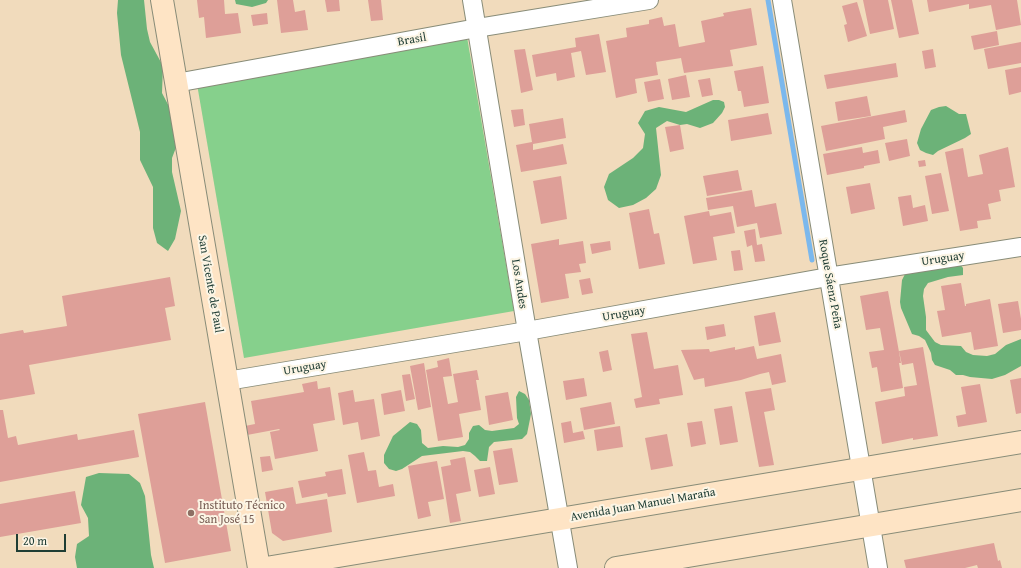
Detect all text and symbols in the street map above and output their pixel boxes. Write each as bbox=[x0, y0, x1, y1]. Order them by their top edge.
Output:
street label: Brasil bbox=[397, 30, 427, 50]
street label: San Vicente de Paul bbox=[194, 234, 226, 334]
street label: Roque Sáenz Peña bbox=[815, 238, 845, 330]
street label: Uruguay bbox=[920, 248, 966, 270]
street label: Los Andes bbox=[508, 258, 530, 310]
street label: Uruguay bbox=[601, 303, 647, 325]
street label: Uruguay bbox=[282, 357, 328, 379]
street label: Avenida Juan Manuel Maraña bbox=[569, 485, 717, 525]
place label: Instituto Técnico San José 15 bbox=[199, 499, 285, 527]
marker: Instituto Técnico San José 15 bbox=[186, 508, 196, 518]
scale bar bbox=[18, 526, 68, 552]
text: 20 m bbox=[23, 532, 47, 549]

